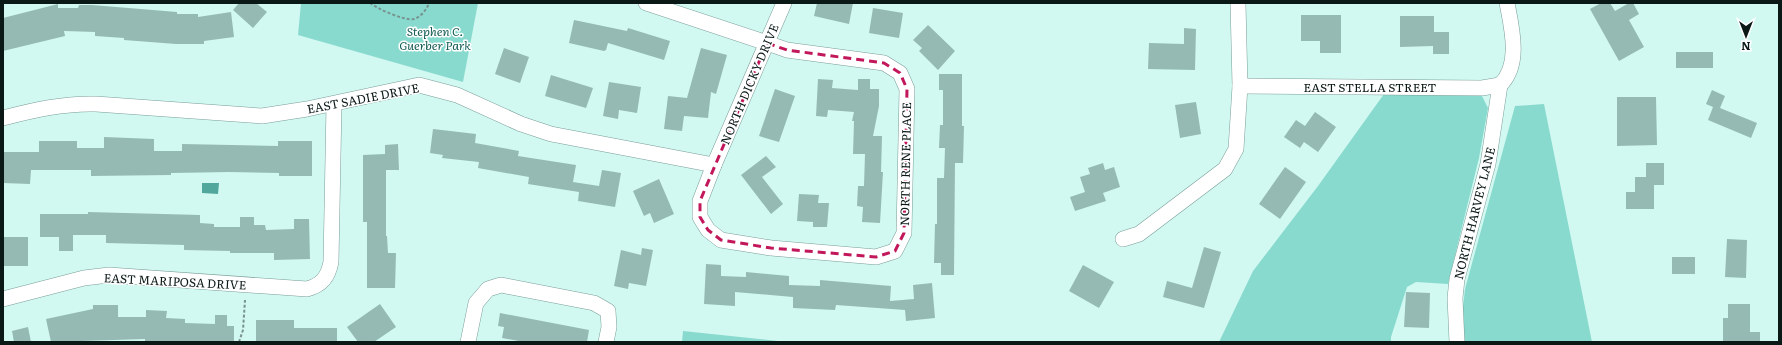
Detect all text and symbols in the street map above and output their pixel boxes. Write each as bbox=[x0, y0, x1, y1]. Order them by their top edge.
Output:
north arrow bbox=[1726, 16, 1766, 56]
street label: NORTH DICKY DRIVE bbox=[715, 20, 783, 147]
park label: Stephen C. Guerber Park bbox=[399, 22, 471, 54]
text: N bbox=[1741, 39, 1751, 55]
street label: EAST SADIE DRIVE bbox=[305, 78, 421, 118]
street label: EAST STELLA STREET bbox=[1304, 78, 1437, 96]
street label: NORTH RENE PLACE bbox=[895, 102, 915, 226]
street label: NORTH HARVEY LANE bbox=[1449, 145, 1499, 281]
street label: EAST MARIPOSA DRIVE bbox=[103, 268, 247, 294]

